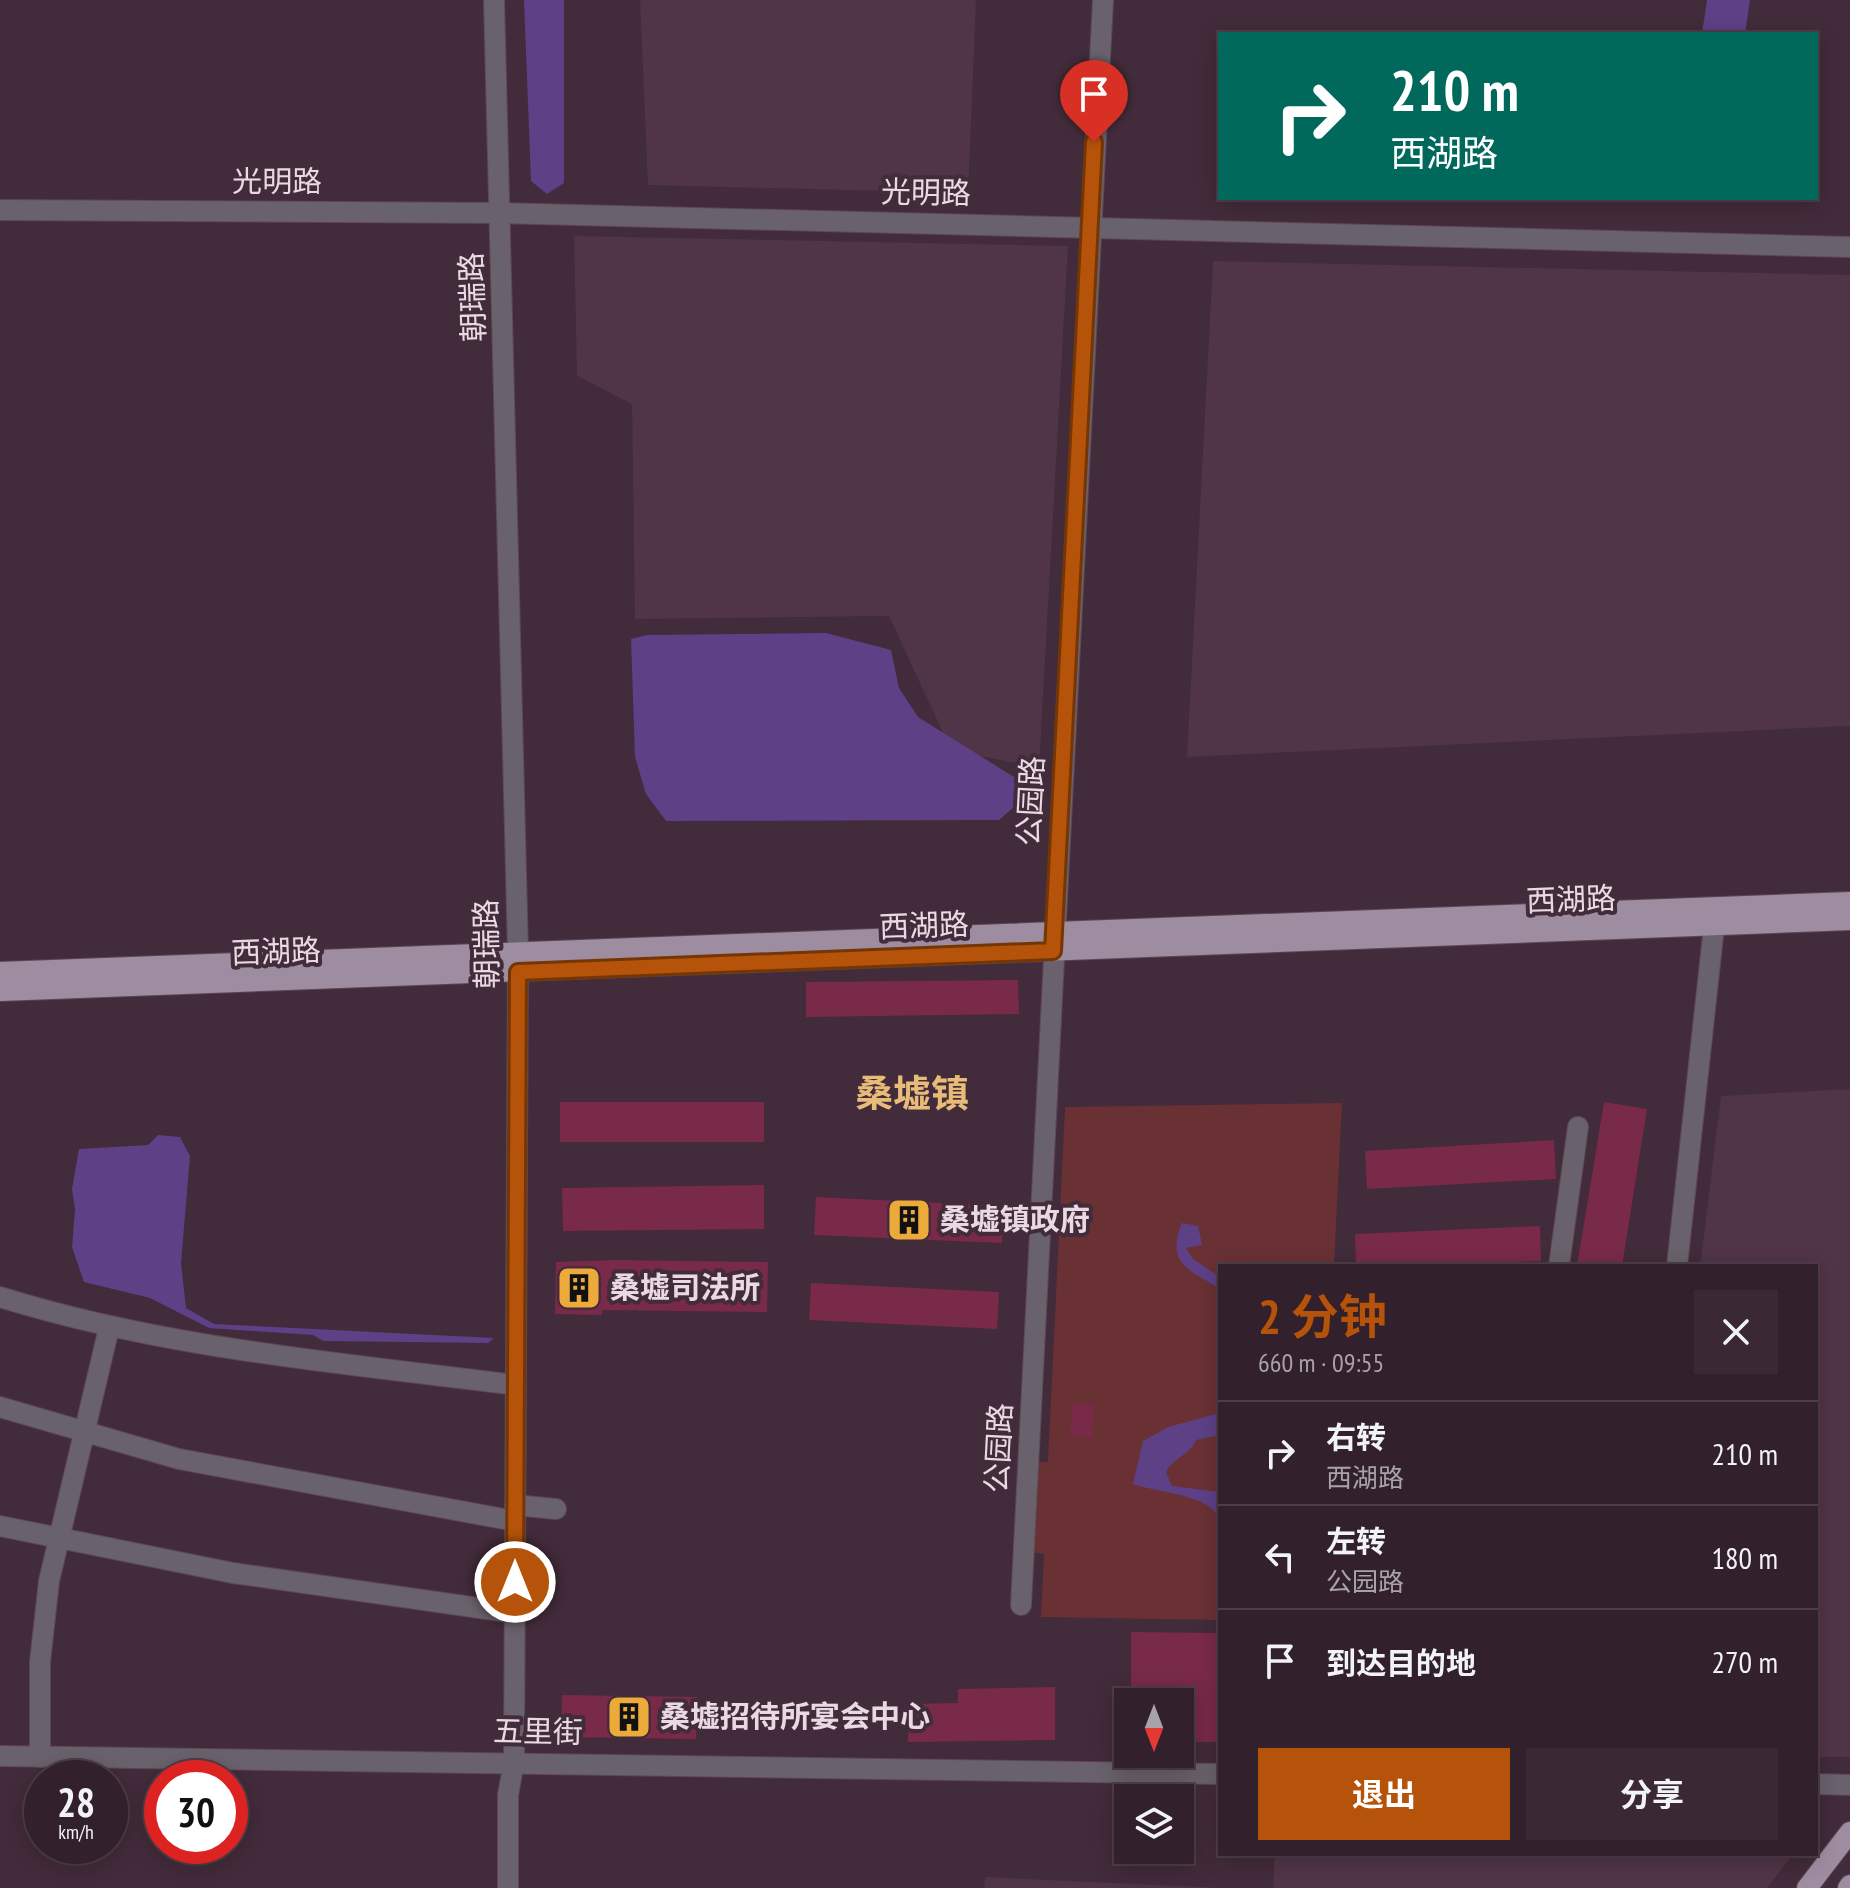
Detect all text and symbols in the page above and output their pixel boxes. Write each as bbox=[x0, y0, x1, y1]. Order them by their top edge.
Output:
text: 210 m bbox=[1390, 54, 1519, 126]
pin bbox=[1060, 60, 1128, 142]
icon: right bbox=[1258, 64, 1362, 168]
icon: arrive bbox=[1072, 72, 1116, 116]
text: 西湖路 bbox=[1390, 129, 1498, 176]
street label: 光明路 bbox=[232, 161, 322, 200]
street label: 光明路 bbox=[881, 171, 971, 212]
street label: 朝瑞路 bbox=[450, 251, 493, 343]
street label: 公园路 bbox=[1008, 755, 1051, 847]
street label: 西湖路 bbox=[1525, 877, 1617, 920]
street label: 朝瑞路 bbox=[465, 899, 506, 989]
street label: 西湖路 bbox=[878, 903, 970, 946]
street label: 西湖路 bbox=[230, 929, 322, 972]
district label: 桑墟镇 bbox=[855, 1068, 969, 1117]
building icon: 桑墟镇政府 bbox=[885, 1196, 933, 1244]
place label: 桑墟镇政府 bbox=[940, 1199, 1090, 1238]
building icon: 桑墟司法所 bbox=[555, 1264, 603, 1312]
place label: 桑墟司法所 bbox=[610, 1267, 760, 1306]
text: 2 分钟 bbox=[1258, 1285, 1387, 1347]
button: close bbox=[1694, 1290, 1778, 1374]
text: 660 m · 09:55 bbox=[1258, 1346, 1384, 1379]
street label: 公园路 bbox=[976, 1402, 1019, 1494]
text: 右转 bbox=[1326, 1417, 1386, 1456]
icon: right bbox=[1258, 1431, 1302, 1475]
text: 210 m bbox=[1712, 1434, 1778, 1473]
text: 西湖路 bbox=[1326, 1461, 1404, 1494]
text: 左转 bbox=[1326, 1521, 1386, 1560]
icon: left bbox=[1258, 1535, 1302, 1579]
text: 180 m bbox=[1712, 1538, 1778, 1577]
position arrow bbox=[473, 1540, 557, 1624]
text: 公园路 bbox=[1326, 1565, 1404, 1598]
icon: arrive bbox=[1258, 1639, 1302, 1683]
text: 270 m bbox=[1712, 1642, 1778, 1681]
text: 到达目的地 bbox=[1326, 1643, 1476, 1682]
north arrow bbox=[1114, 1688, 1194, 1768]
map controls bbox=[1114, 1688, 1194, 1864]
building icon: 桑墟招待所宴会中心 bbox=[605, 1693, 653, 1741]
place label: 桑墟招待所宴会中心 bbox=[660, 1696, 930, 1735]
street label: 五里街 bbox=[493, 1710, 583, 1751]
button: 退出 bbox=[1258, 1748, 1510, 1840]
button: 分享 bbox=[1526, 1748, 1778, 1840]
speed limit sign: 30 bbox=[144, 1760, 248, 1864]
text: 28 bbox=[57, 1776, 95, 1828]
button: layers bbox=[1114, 1784, 1194, 1864]
text: km/h bbox=[58, 1819, 94, 1845]

